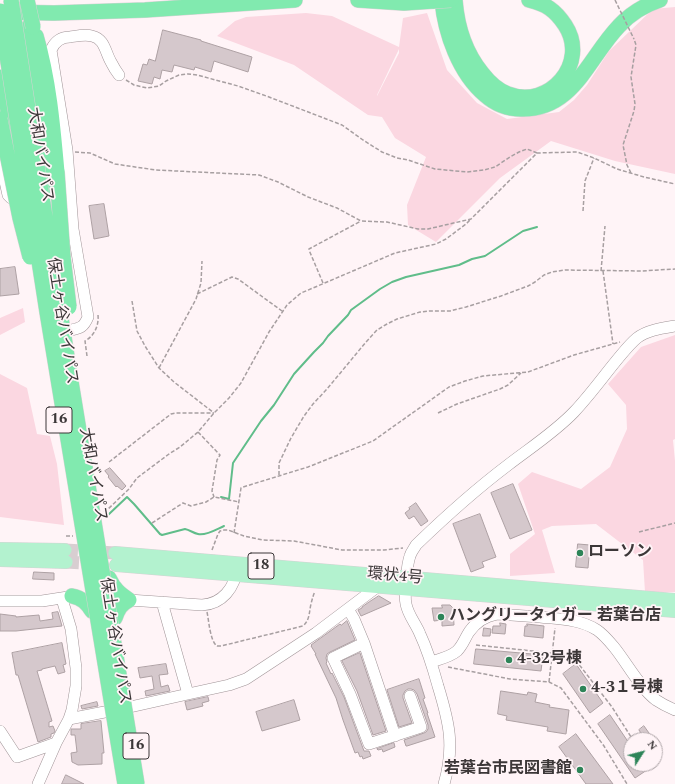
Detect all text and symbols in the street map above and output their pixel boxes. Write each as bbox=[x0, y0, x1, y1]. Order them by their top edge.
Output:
street label: 大和バイパス bbox=[22, 106, 56, 204]
street label: 保土ヶ谷バイパス bbox=[42, 256, 80, 386]
road number: 16 bbox=[46, 407, 72, 433]
street label: 大和バイパス bbox=[74, 426, 110, 524]
place label: ローソン bbox=[588, 543, 652, 563]
marker: ローソン bbox=[575, 548, 585, 558]
road number: 18 bbox=[248, 553, 274, 579]
street label: 環状4号 bbox=[366, 565, 424, 589]
street label: 保土ヶ谷バイパス bbox=[95, 576, 133, 706]
place label: ハングリータイガー 若葉台店 bbox=[449, 607, 661, 627]
marker: ハングリータイガー 若葉台店 bbox=[436, 612, 446, 622]
place label: 4-32号棟 bbox=[517, 650, 582, 670]
marker: 4-32号棟 bbox=[504, 655, 514, 665]
place label: 4-3１号棟 bbox=[591, 679, 663, 699]
marker: 4-3１号棟 bbox=[578, 684, 588, 694]
north arrow bbox=[623, 732, 663, 772]
road number: 16 bbox=[123, 733, 149, 759]
text: N bbox=[643, 737, 662, 754]
place label: 若葉台市民図書館 bbox=[444, 760, 572, 780]
marker: 若葉台市民図書館 bbox=[575, 765, 585, 775]

